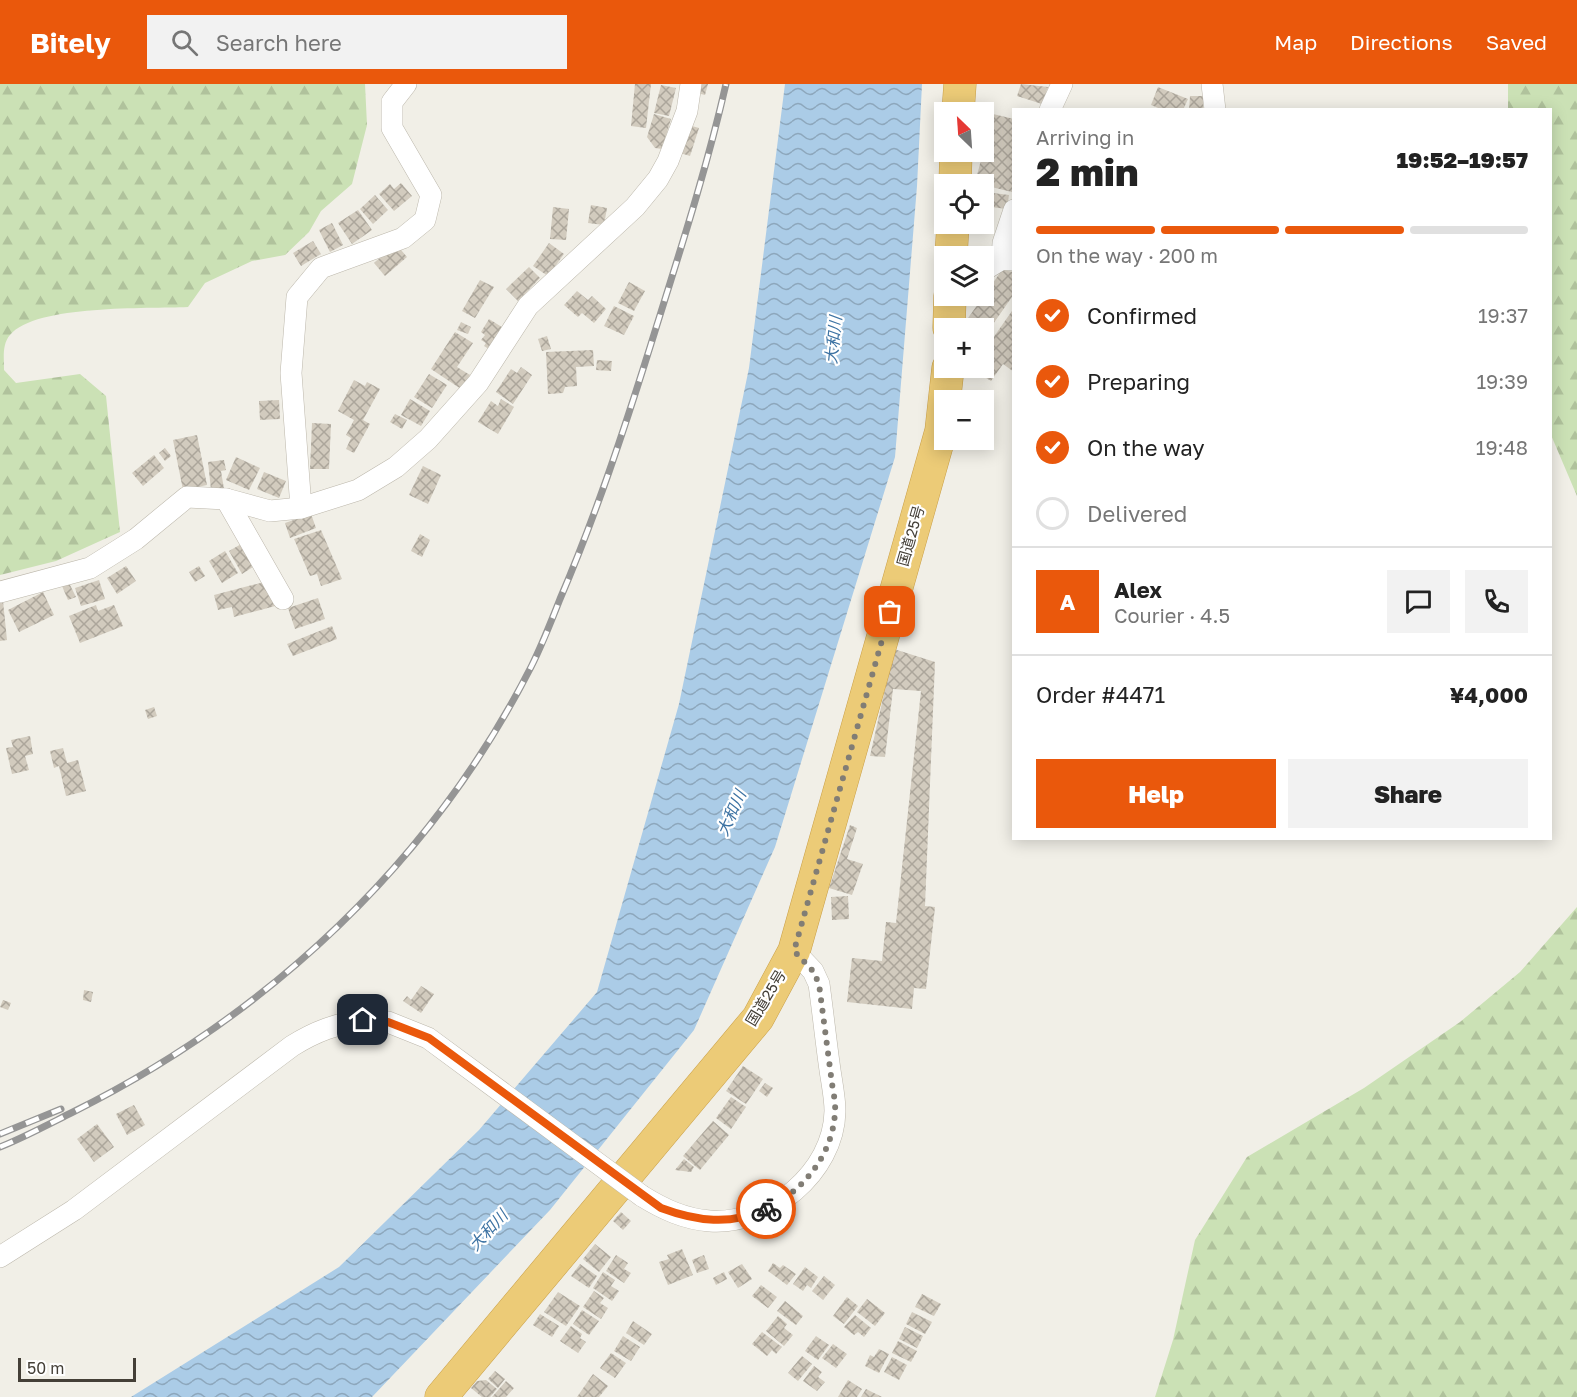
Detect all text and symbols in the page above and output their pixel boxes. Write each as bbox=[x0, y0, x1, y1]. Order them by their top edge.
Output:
search box bbox=[147, 15, 567, 69]
text: Bitely bbox=[30, 26, 111, 59]
icon: search bbox=[168, 26, 201, 59]
text: Search here bbox=[216, 29, 342, 56]
text: Map bbox=[1274, 29, 1317, 55]
text: Directions bbox=[1350, 29, 1453, 55]
text: Saved bbox=[1486, 29, 1547, 55]
north arrow bbox=[934, 102, 994, 162]
map controls bbox=[934, 102, 994, 450]
text: Arriving in bbox=[1036, 125, 1134, 149]
text: 19:52–19:57 bbox=[1396, 146, 1528, 173]
text: 2 min bbox=[1036, 148, 1139, 195]
button: locate bbox=[934, 174, 994, 234]
text: On the way · 200 m bbox=[1036, 243, 1218, 267]
button: layers bbox=[934, 246, 994, 306]
icon: check bbox=[1036, 299, 1069, 332]
text: Confirmed bbox=[1087, 302, 1197, 329]
text: 19:37 bbox=[1478, 303, 1528, 327]
water label: 大和川 bbox=[821, 313, 846, 365]
button: + bbox=[934, 318, 994, 378]
icon: check bbox=[1036, 365, 1069, 398]
text: Preparing bbox=[1087, 368, 1190, 395]
text: 19:39 bbox=[1476, 369, 1528, 393]
button: − bbox=[934, 390, 994, 450]
icon: check bbox=[1036, 431, 1069, 464]
text: On the way bbox=[1087, 434, 1205, 461]
text: 19:48 bbox=[1476, 435, 1528, 459]
text: Delivered bbox=[1087, 500, 1187, 527]
street label: 国道25号 bbox=[893, 503, 927, 568]
button: chat bbox=[1387, 570, 1450, 633]
button: phone bbox=[1465, 570, 1528, 633]
text: Alex bbox=[1114, 576, 1162, 603]
pin bbox=[864, 586, 915, 637]
text: A bbox=[1060, 588, 1075, 615]
icon: bag bbox=[873, 595, 906, 628]
text: Courier · 4.5 bbox=[1114, 603, 1230, 627]
text: Order #4471 bbox=[1036, 681, 1165, 708]
text: ¥4,000 bbox=[1450, 681, 1528, 708]
button: Help bbox=[1036, 759, 1276, 828]
button: Share bbox=[1288, 759, 1528, 828]
water label: 大和川 bbox=[712, 785, 751, 839]
street label: 国道25号 bbox=[741, 966, 789, 1029]
pin bbox=[337, 994, 388, 1045]
icon: home bbox=[346, 1003, 379, 1036]
courier bbox=[736, 1179, 796, 1239]
icon: bike bbox=[750, 1193, 783, 1226]
water label: 大和川 bbox=[464, 1204, 513, 1254]
scale bar bbox=[18, 1355, 136, 1382]
text: 50 m bbox=[27, 1358, 64, 1378]

